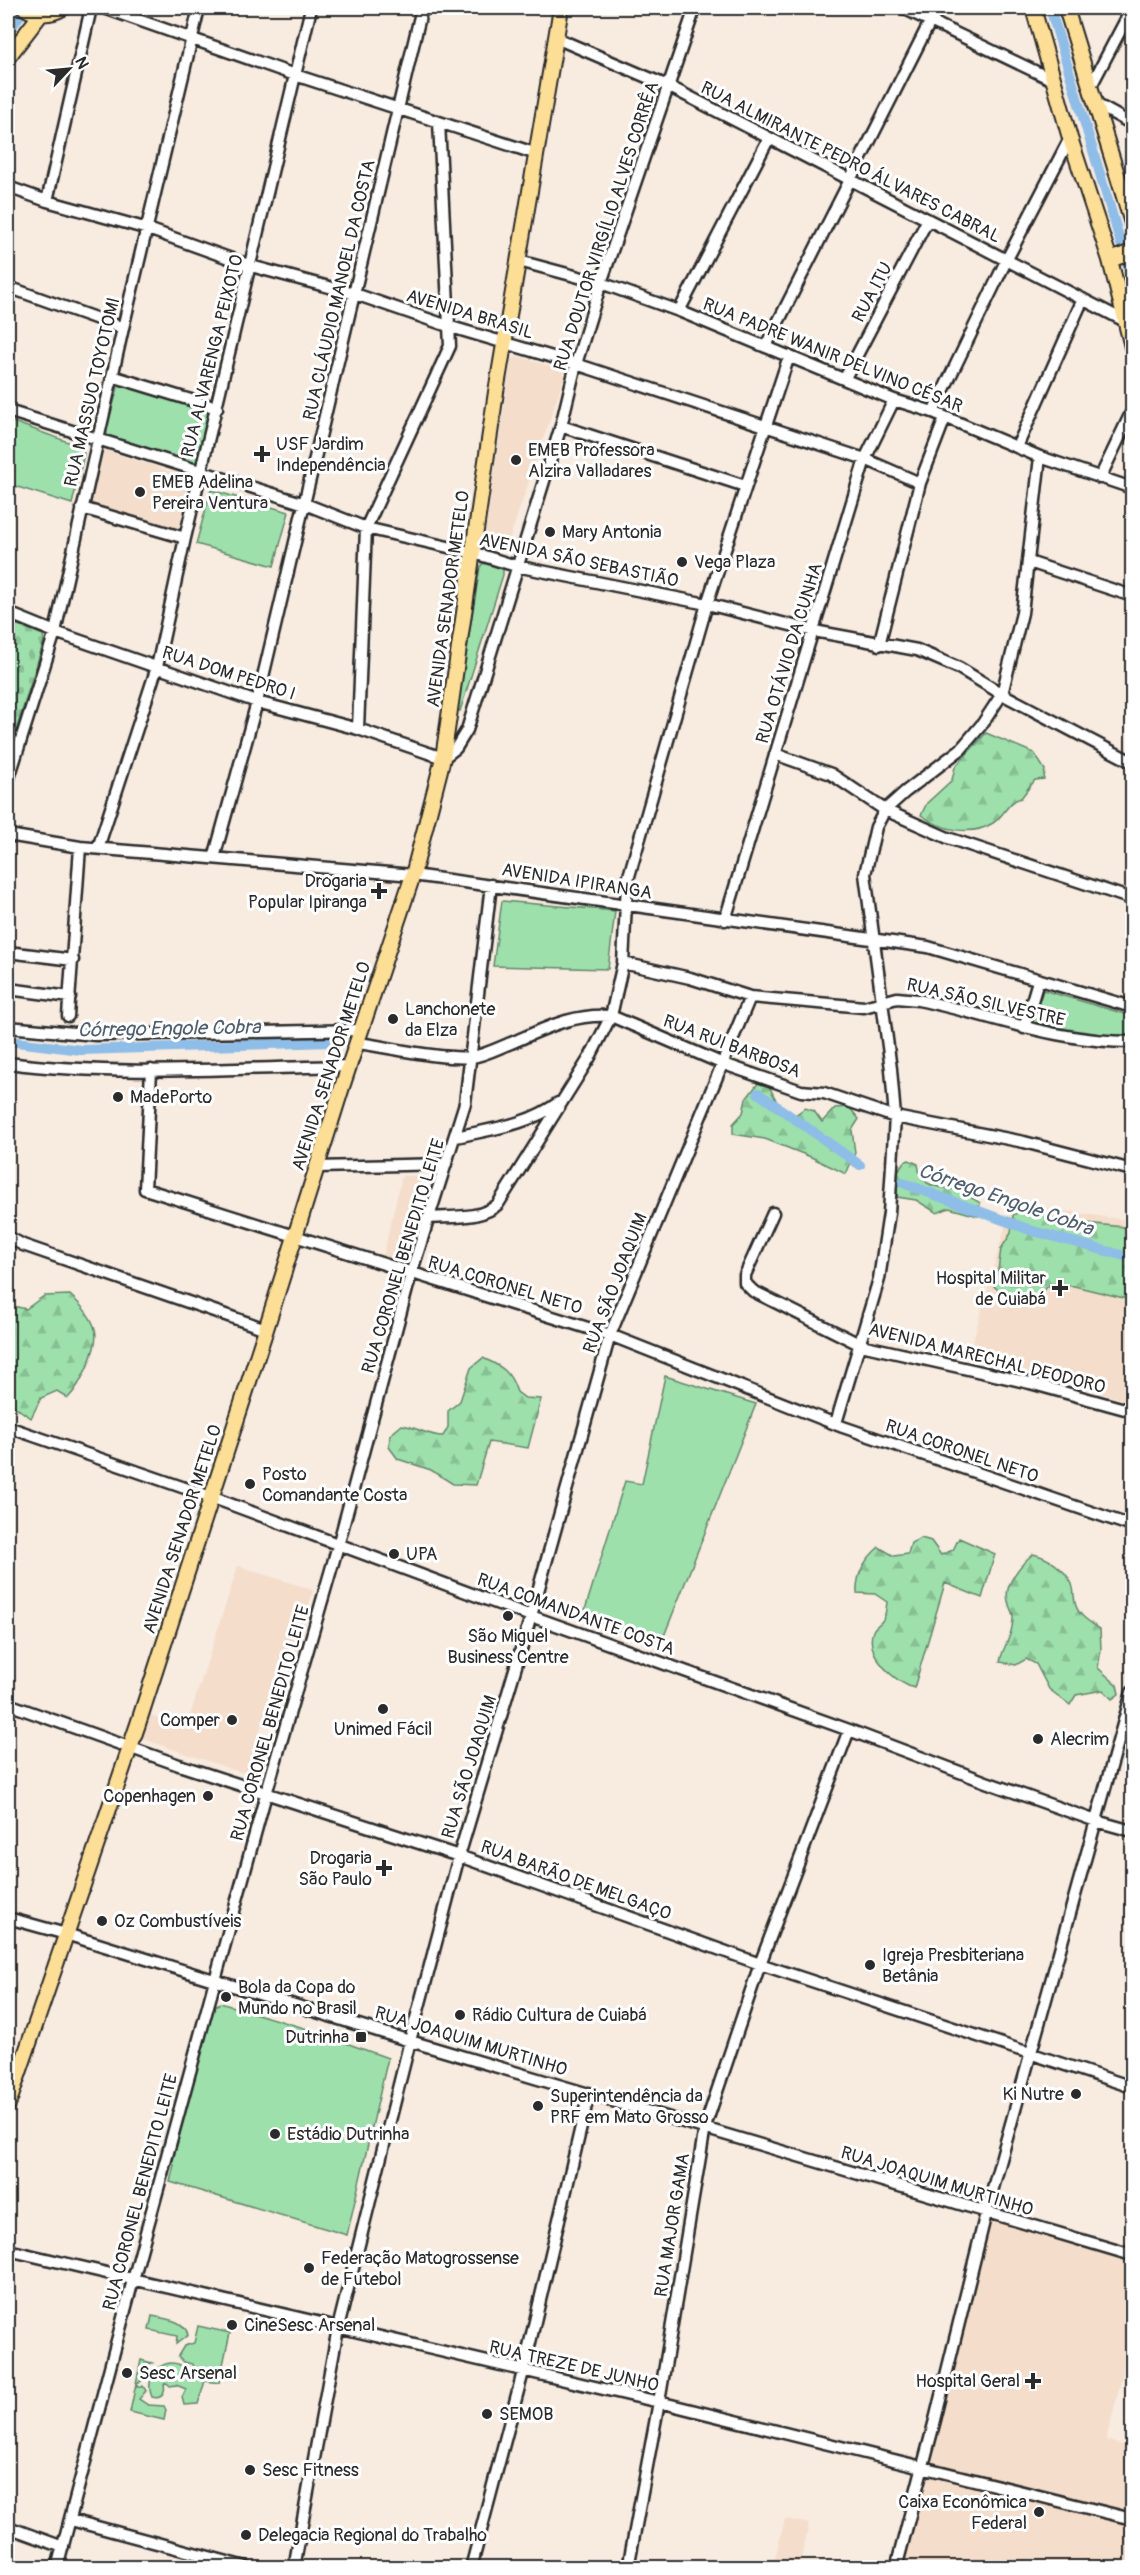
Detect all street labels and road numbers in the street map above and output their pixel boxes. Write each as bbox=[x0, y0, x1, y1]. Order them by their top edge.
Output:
street label: RUA ALMIRANTE PEDRO ÁLVARES CABRAL bbox=[697, 76, 1005, 248]
street label: RUA DOUTOR VIRGÍLIO ALVES CORRÊA bbox=[549, 78, 664, 374]
street label: RUA CLÁUDIO MANOEL DA COSTA bbox=[298, 157, 381, 423]
street label: RUA ALVARENGA PEIXOTO bbox=[176, 252, 249, 460]
street label: RUA ITU bbox=[847, 258, 898, 326]
street label: AVENIDA BRASIL bbox=[403, 284, 536, 345]
street label: RUA PADRE WANIR DELVINO CÉSAR bbox=[700, 293, 966, 418]
street label: RUA MASSUO TOYOTOMI bbox=[60, 295, 125, 489]
street label: AVENIDA SENADOR METELO bbox=[422, 489, 475, 709]
street label: AVENIDA SÃO SEBASTIÃO bbox=[477, 528, 680, 593]
street label: RUA OTÁVIO DA CUNHA bbox=[751, 560, 828, 746]
street label: RUA DOM PEDRO I bbox=[159, 641, 298, 706]
street label: AVENIDA IPIRANGA bbox=[500, 858, 654, 905]
street label: AVENIDA SENADOR METELO bbox=[287, 959, 376, 1174]
street label: RUA SÃO SILVESTRE bbox=[904, 973, 1067, 1032]
street label: RUA RUI BARBOSA bbox=[660, 1010, 804, 1083]
street label: RUA CORONEL BENEDITO LEITE bbox=[357, 1136, 450, 1376]
street label: RUA SÃO JOAQUIM bbox=[578, 1210, 653, 1357]
street label: RUA CORONEL NETO bbox=[425, 1251, 585, 1320]
street label: AVENIDA MARECHAL DEODORO bbox=[866, 1318, 1108, 1399]
street label: RUA CORONEL NETO bbox=[882, 1415, 1041, 1488]
street label: AVENIDA SENADOR METELO bbox=[138, 1422, 227, 1637]
street label: RUA COMANDANTE COSTA bbox=[474, 1568, 678, 1661]
street label: RUA CORONEL BENEDITO LEITE bbox=[226, 1603, 315, 1844]
street label: RUA SÃO JOAQUIM bbox=[437, 1693, 502, 1842]
street label: RUA BARÃO DE MELGAÇO bbox=[477, 1835, 674, 1926]
street label: RUA JOAQUIM MURTINHO bbox=[372, 2001, 570, 2082]
street label: RUA CORONEL BENEDITO LEITE bbox=[98, 2071, 183, 2313]
street label: RUA JOAQUIM MURTINHO bbox=[838, 2141, 1036, 2222]
street label: RUA MAJOR GAMA bbox=[650, 2151, 695, 2299]
street label: RUA TREZE DE JUNHO bbox=[487, 2336, 661, 2397]

